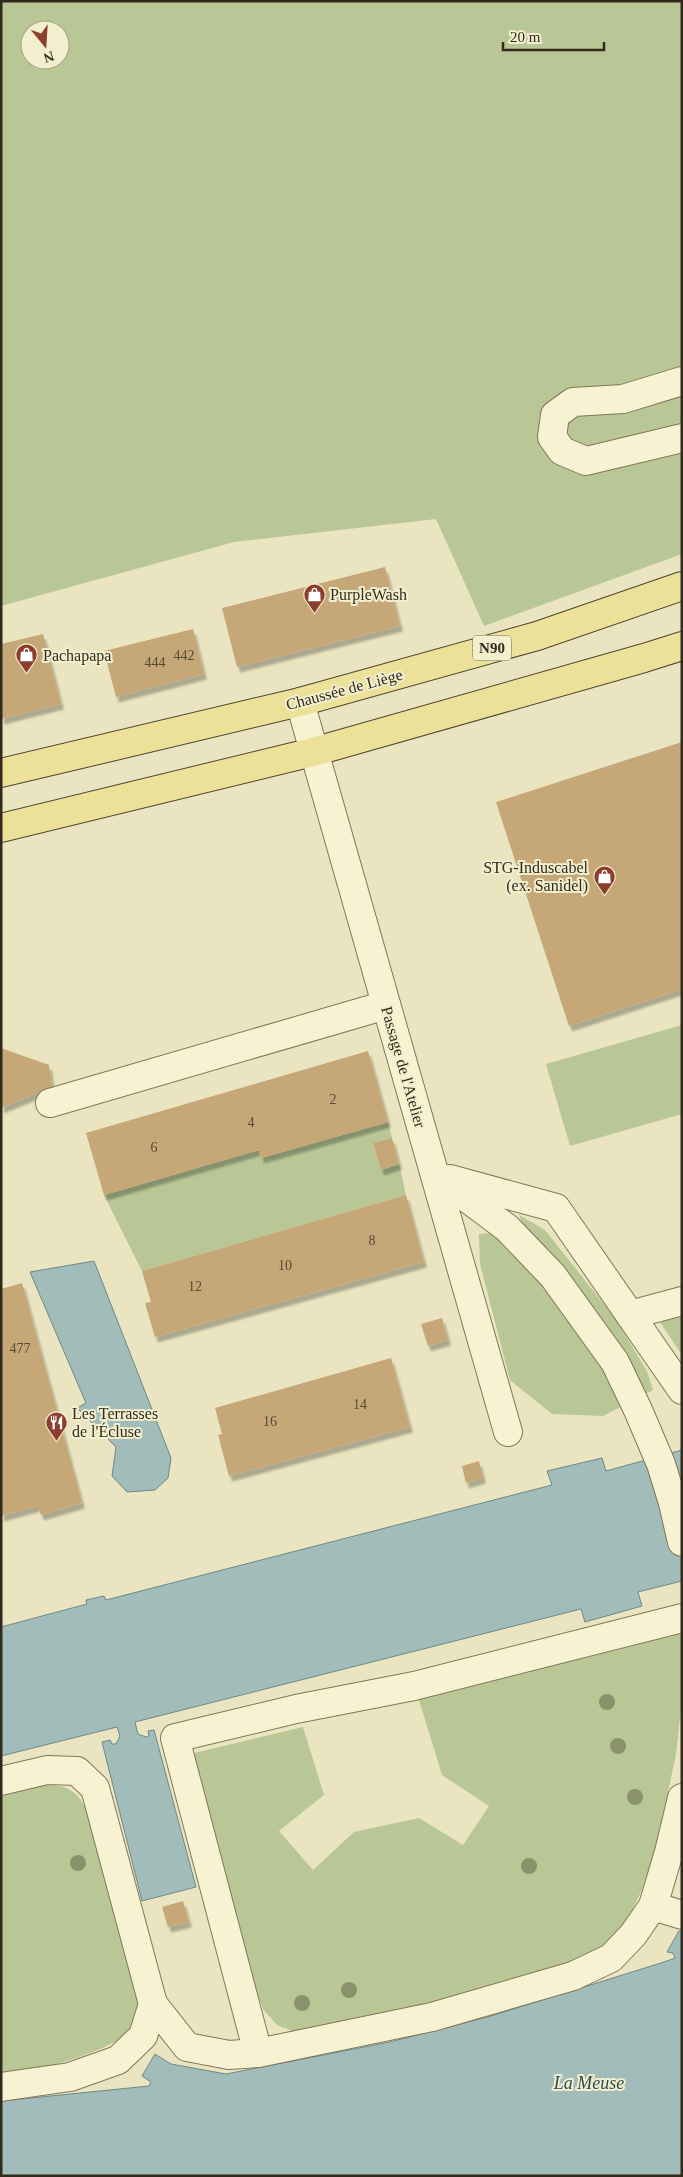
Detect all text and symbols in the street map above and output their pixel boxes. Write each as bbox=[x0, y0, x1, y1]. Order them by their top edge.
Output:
north arrow bbox=[20, 20, 70, 70]
scale bar bbox=[503, 20, 604, 52]
text: 20 m bbox=[510, 29, 541, 45]
text: N bbox=[42, 48, 56, 66]
shop icon: PurpleWash bbox=[302, 582, 326, 613]
place label: PurpleWash bbox=[330, 586, 407, 604]
road number: N90 bbox=[473, 636, 511, 660]
shop icon: Pachapapa bbox=[15, 643, 39, 674]
place label: Pachapapa bbox=[43, 647, 111, 665]
house number: 442 bbox=[174, 648, 195, 663]
house number: 444 bbox=[145, 655, 166, 670]
street label: Chaussée de Liège bbox=[284, 666, 405, 714]
place label: STG-Induscabel (ex. Sanidel) bbox=[483, 859, 589, 895]
shop icon: STG-Induscabel (ex. Sanidel) bbox=[592, 864, 616, 895]
street label: Passage de l'Atelier bbox=[377, 1004, 429, 1131]
house number: 2 bbox=[330, 1092, 337, 1107]
house number: 4 bbox=[248, 1115, 255, 1130]
house number: 6 bbox=[151, 1140, 158, 1155]
house number: 8 bbox=[369, 1233, 376, 1248]
house number: 10 bbox=[278, 1258, 292, 1273]
house number: 12 bbox=[188, 1279, 202, 1294]
house number: 477 bbox=[10, 1341, 31, 1356]
house number: 14 bbox=[353, 1397, 367, 1412]
place label: Les Terrasses de l'Écluse bbox=[72, 1405, 158, 1440]
restaurant icon: Les Terrasses de l'Écluse bbox=[44, 1410, 68, 1441]
house number: 16 bbox=[263, 1414, 277, 1429]
water label: La Meuse bbox=[553, 2073, 624, 2093]

